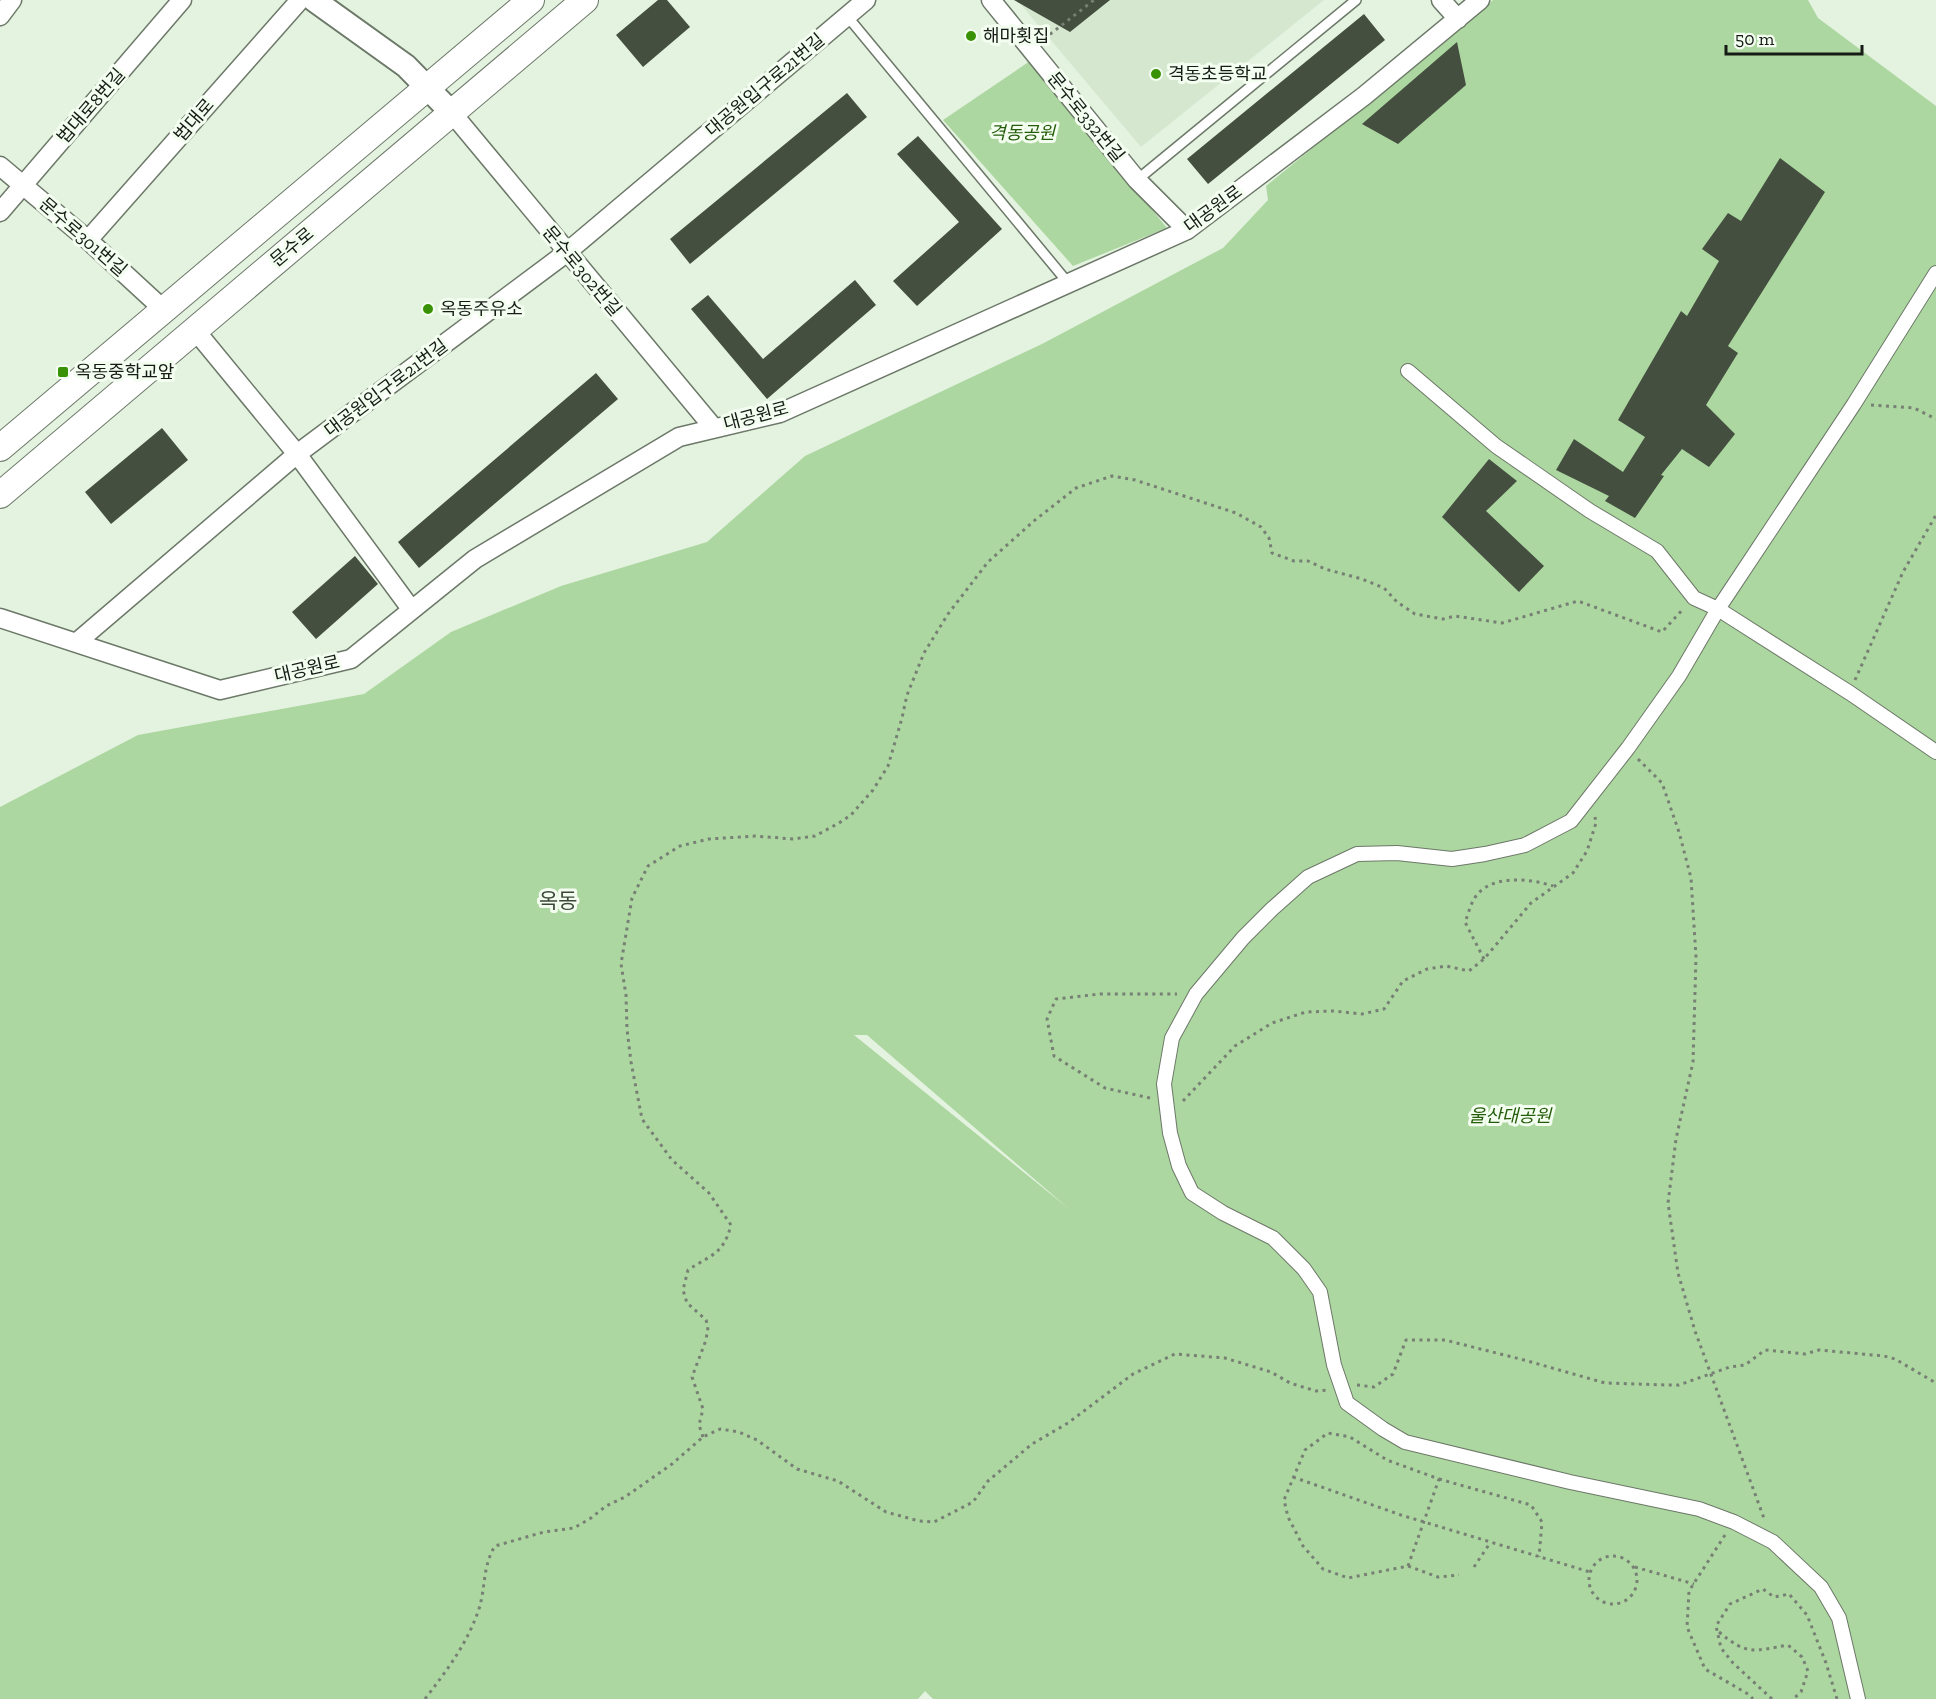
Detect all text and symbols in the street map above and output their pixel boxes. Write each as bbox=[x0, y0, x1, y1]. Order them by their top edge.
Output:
scale bar bbox=[1726, 18, 1862, 56]
place label: 해마횟집 bbox=[983, 25, 1049, 47]
text: 50 m bbox=[1735, 28, 1775, 50]
street label: 대공원입구로21번길 bbox=[701, 29, 829, 141]
marker: 해마횟집 bbox=[964, 29, 978, 43]
place label: 격동초등학교 bbox=[1168, 63, 1267, 85]
street label: 법대로8번길 bbox=[52, 64, 130, 148]
street label: 문수로332번길 bbox=[1043, 67, 1129, 167]
marker: 격동초등학교 bbox=[1149, 67, 1163, 81]
street label: 법대로 bbox=[169, 94, 219, 146]
park label: 격동공원 bbox=[989, 122, 1057, 144]
street label: 대공원로 bbox=[1180, 181, 1246, 237]
street label: 문수로301번길 bbox=[35, 193, 131, 281]
street label: 문수로302번길 bbox=[538, 221, 626, 321]
street label: 문수로 bbox=[266, 223, 318, 271]
place label: 옥동주유소 bbox=[440, 298, 523, 320]
marker: 옥동주유소 bbox=[421, 302, 435, 316]
street label: 대공원입구로21번길 bbox=[320, 334, 452, 442]
place label: 옥동중학교앞 bbox=[75, 361, 174, 383]
marker: 옥동중학교앞 bbox=[56, 365, 70, 379]
street label: 대공원로 bbox=[721, 397, 791, 435]
street label: 대공원로 bbox=[272, 651, 342, 687]
district label: 옥동 bbox=[539, 888, 577, 913]
park label: 울산대공원 bbox=[1469, 1105, 1553, 1127]

